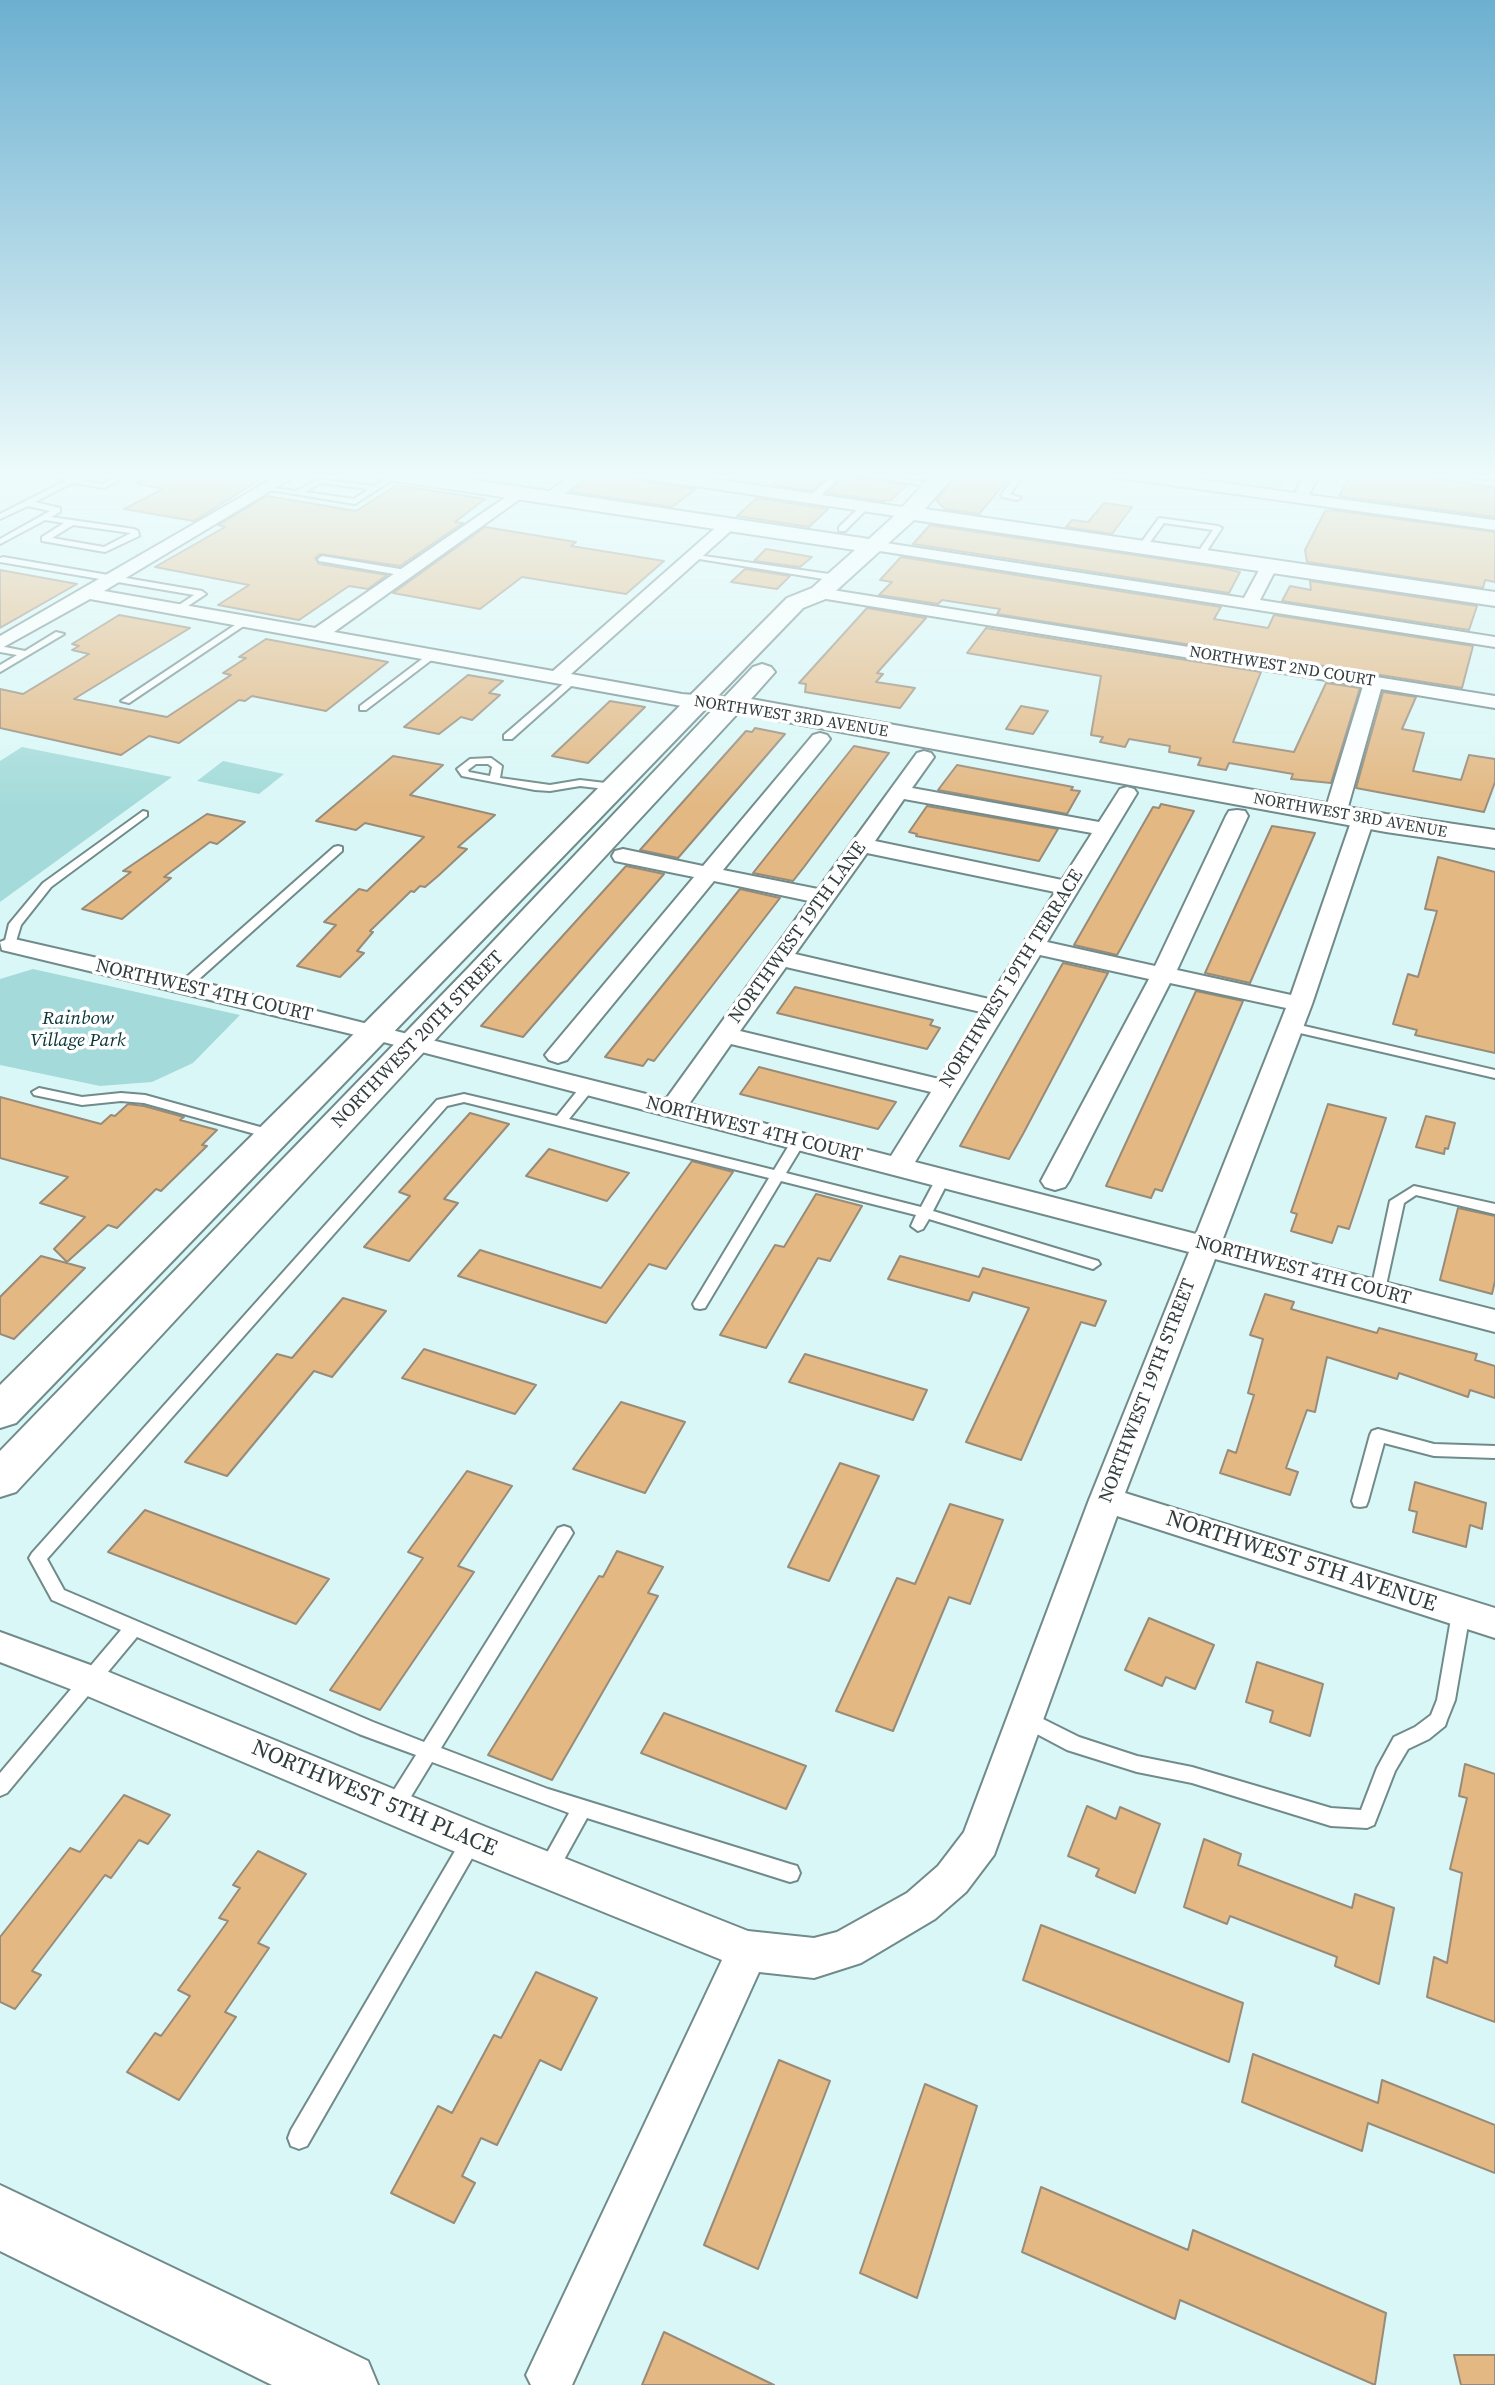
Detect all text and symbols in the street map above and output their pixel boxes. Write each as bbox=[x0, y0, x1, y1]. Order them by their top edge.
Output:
street label: NORTHWEST 2ND COURT bbox=[1188, 643, 1376, 691]
street label: NORTHWEST 3RD AVENUE bbox=[693, 692, 889, 742]
street label: NORTHWEST 3RD AVENUE bbox=[1252, 790, 1448, 842]
street label: NORTHWEST 19TH LANE bbox=[724, 838, 872, 1028]
street label: NORTHWEST 19TH TERRACE bbox=[935, 866, 1089, 1092]
street label: NORTHWEST 20TH STREET bbox=[327, 947, 509, 1133]
street label: NORTHWEST 4TH COURT bbox=[93, 955, 315, 1027]
park label: Rainbow Village Park bbox=[30, 1008, 126, 1052]
street label: NORTHWEST 4TH COURT bbox=[644, 1092, 864, 1168]
street label: NORTHWEST 4TH COURT bbox=[1193, 1231, 1413, 1311]
street label: NORTHWEST 19TH STREET bbox=[1095, 1276, 1201, 1506]
street label: NORTHWEST 5TH AVENUE bbox=[1162, 1505, 1440, 1619]
street label: NORTHWEST 5TH PLACE bbox=[247, 1735, 501, 1863]

